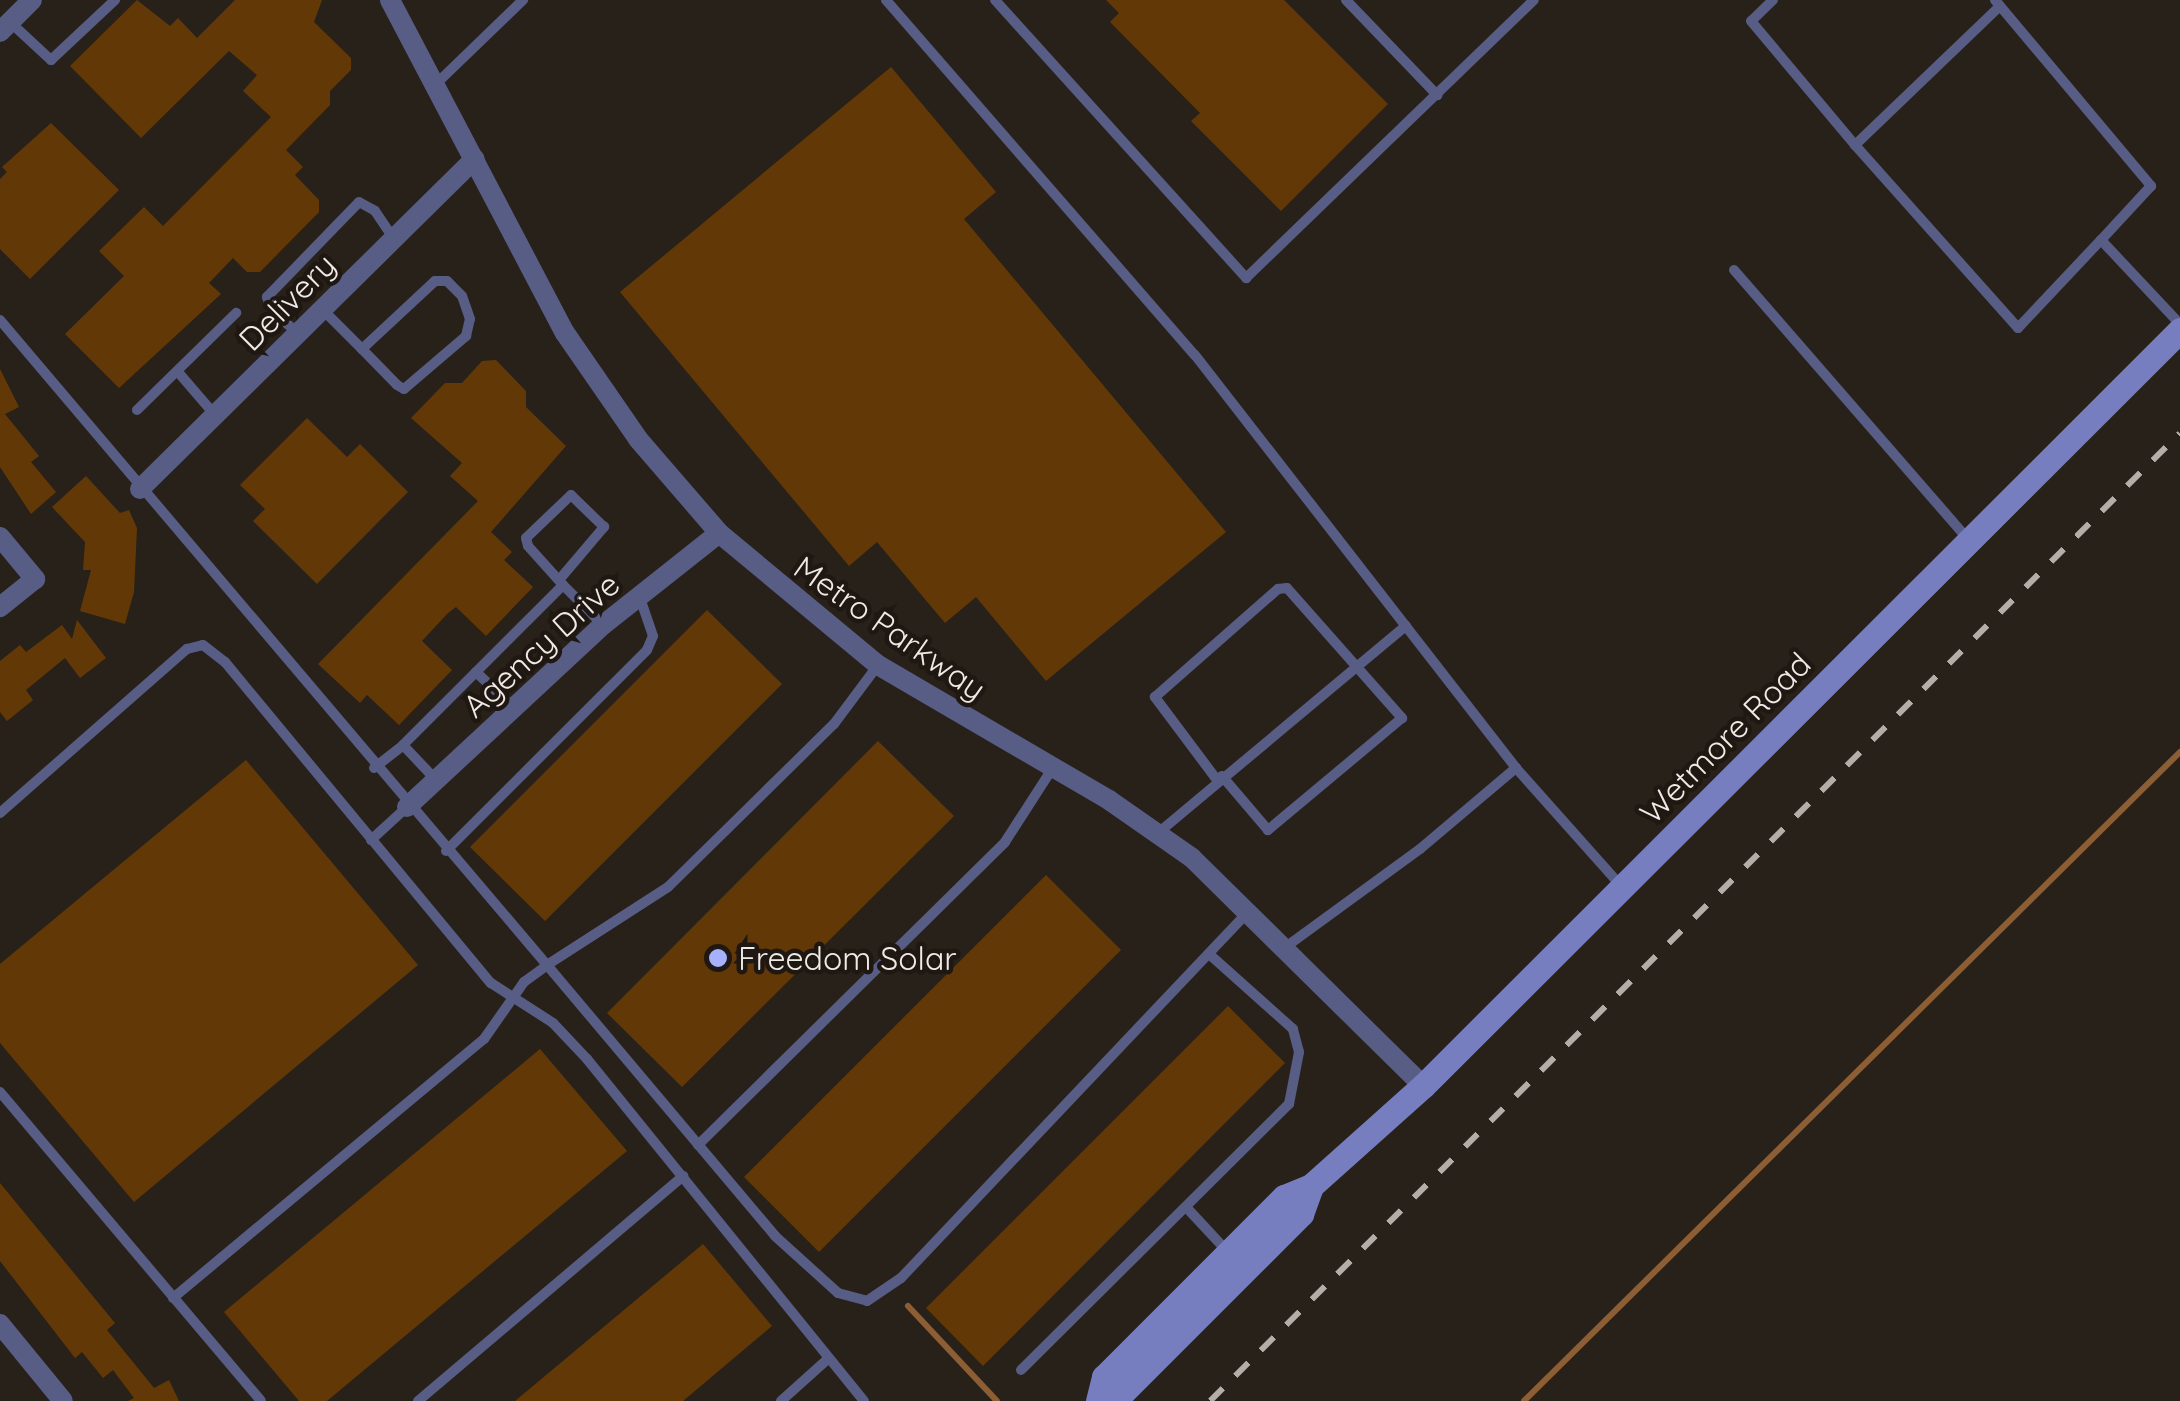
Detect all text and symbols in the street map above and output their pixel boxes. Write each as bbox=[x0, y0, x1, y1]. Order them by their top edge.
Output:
street label: Delivery bbox=[231, 246, 343, 358]
street label: Metro Parkway bbox=[787, 548, 993, 708]
street label: Agency Drive bbox=[455, 565, 627, 725]
street label: Wetmore Road bbox=[1632, 645, 1818, 831]
place label: Freedom Solar bbox=[738, 939, 957, 977]
marker: Freedom Solar bbox=[707, 947, 729, 969]

